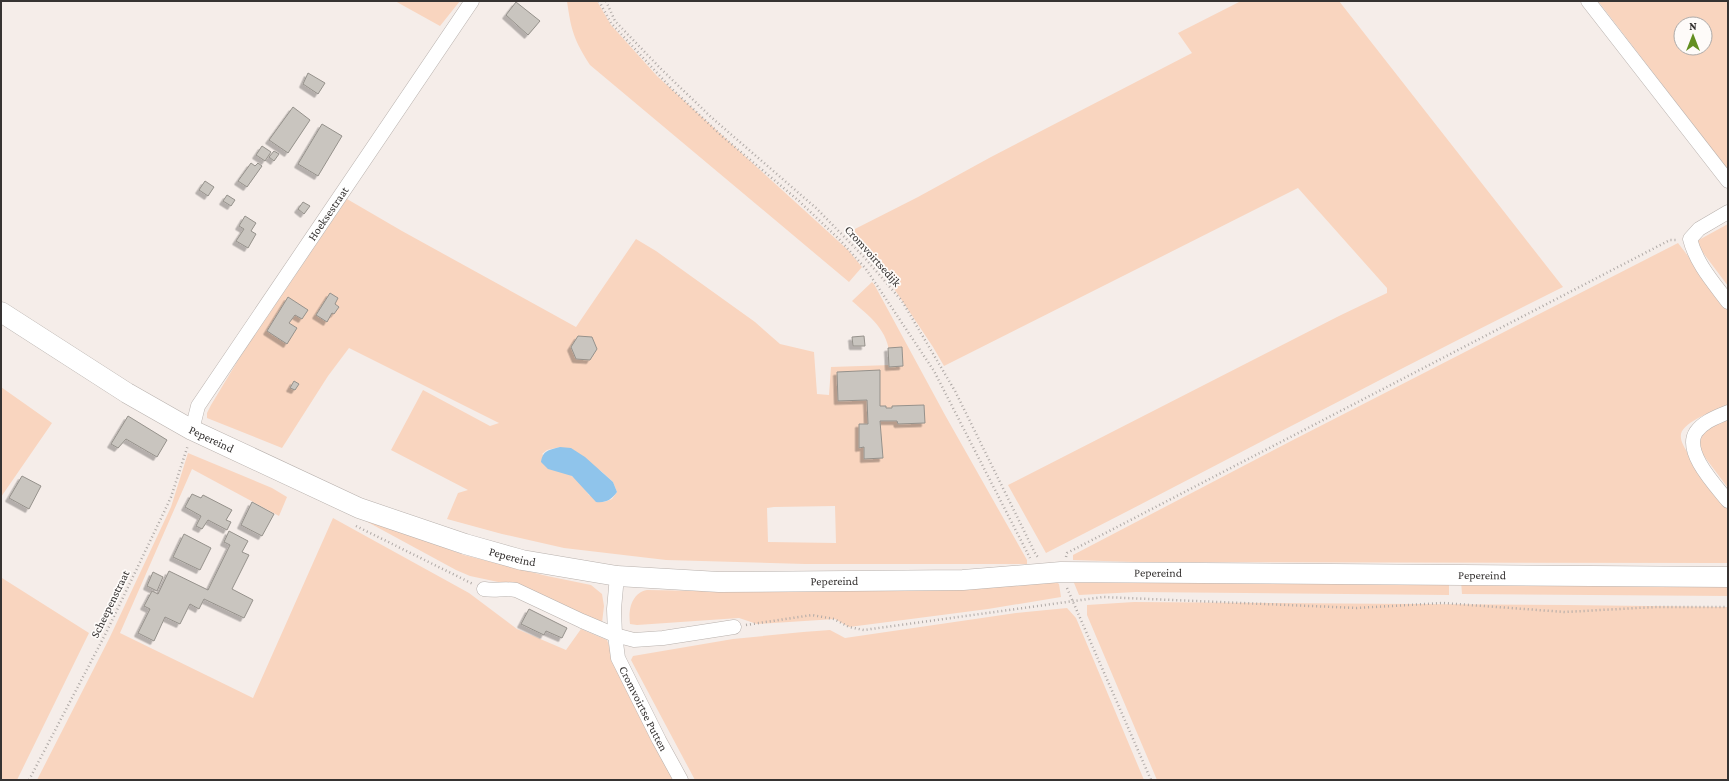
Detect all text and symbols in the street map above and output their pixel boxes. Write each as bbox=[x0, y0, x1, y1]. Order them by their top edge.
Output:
north arrow bbox=[1673, 16, 1713, 56]
text: N bbox=[1689, 20, 1697, 32]
street label: Hoeksestraat bbox=[305, 183, 352, 243]
street label: Cromvoirtsedijk bbox=[842, 223, 904, 290]
street label: Pepereind bbox=[187, 423, 237, 456]
street label: Pepereind bbox=[487, 544, 538, 569]
street label: Pepereind bbox=[1134, 566, 1183, 580]
street label: Scheepenstraat bbox=[88, 567, 133, 640]
street label: Pepereind bbox=[1458, 568, 1507, 582]
street label: Pepereind bbox=[810, 574, 859, 588]
street label: Cromvoirtse Putten bbox=[616, 664, 671, 754]

